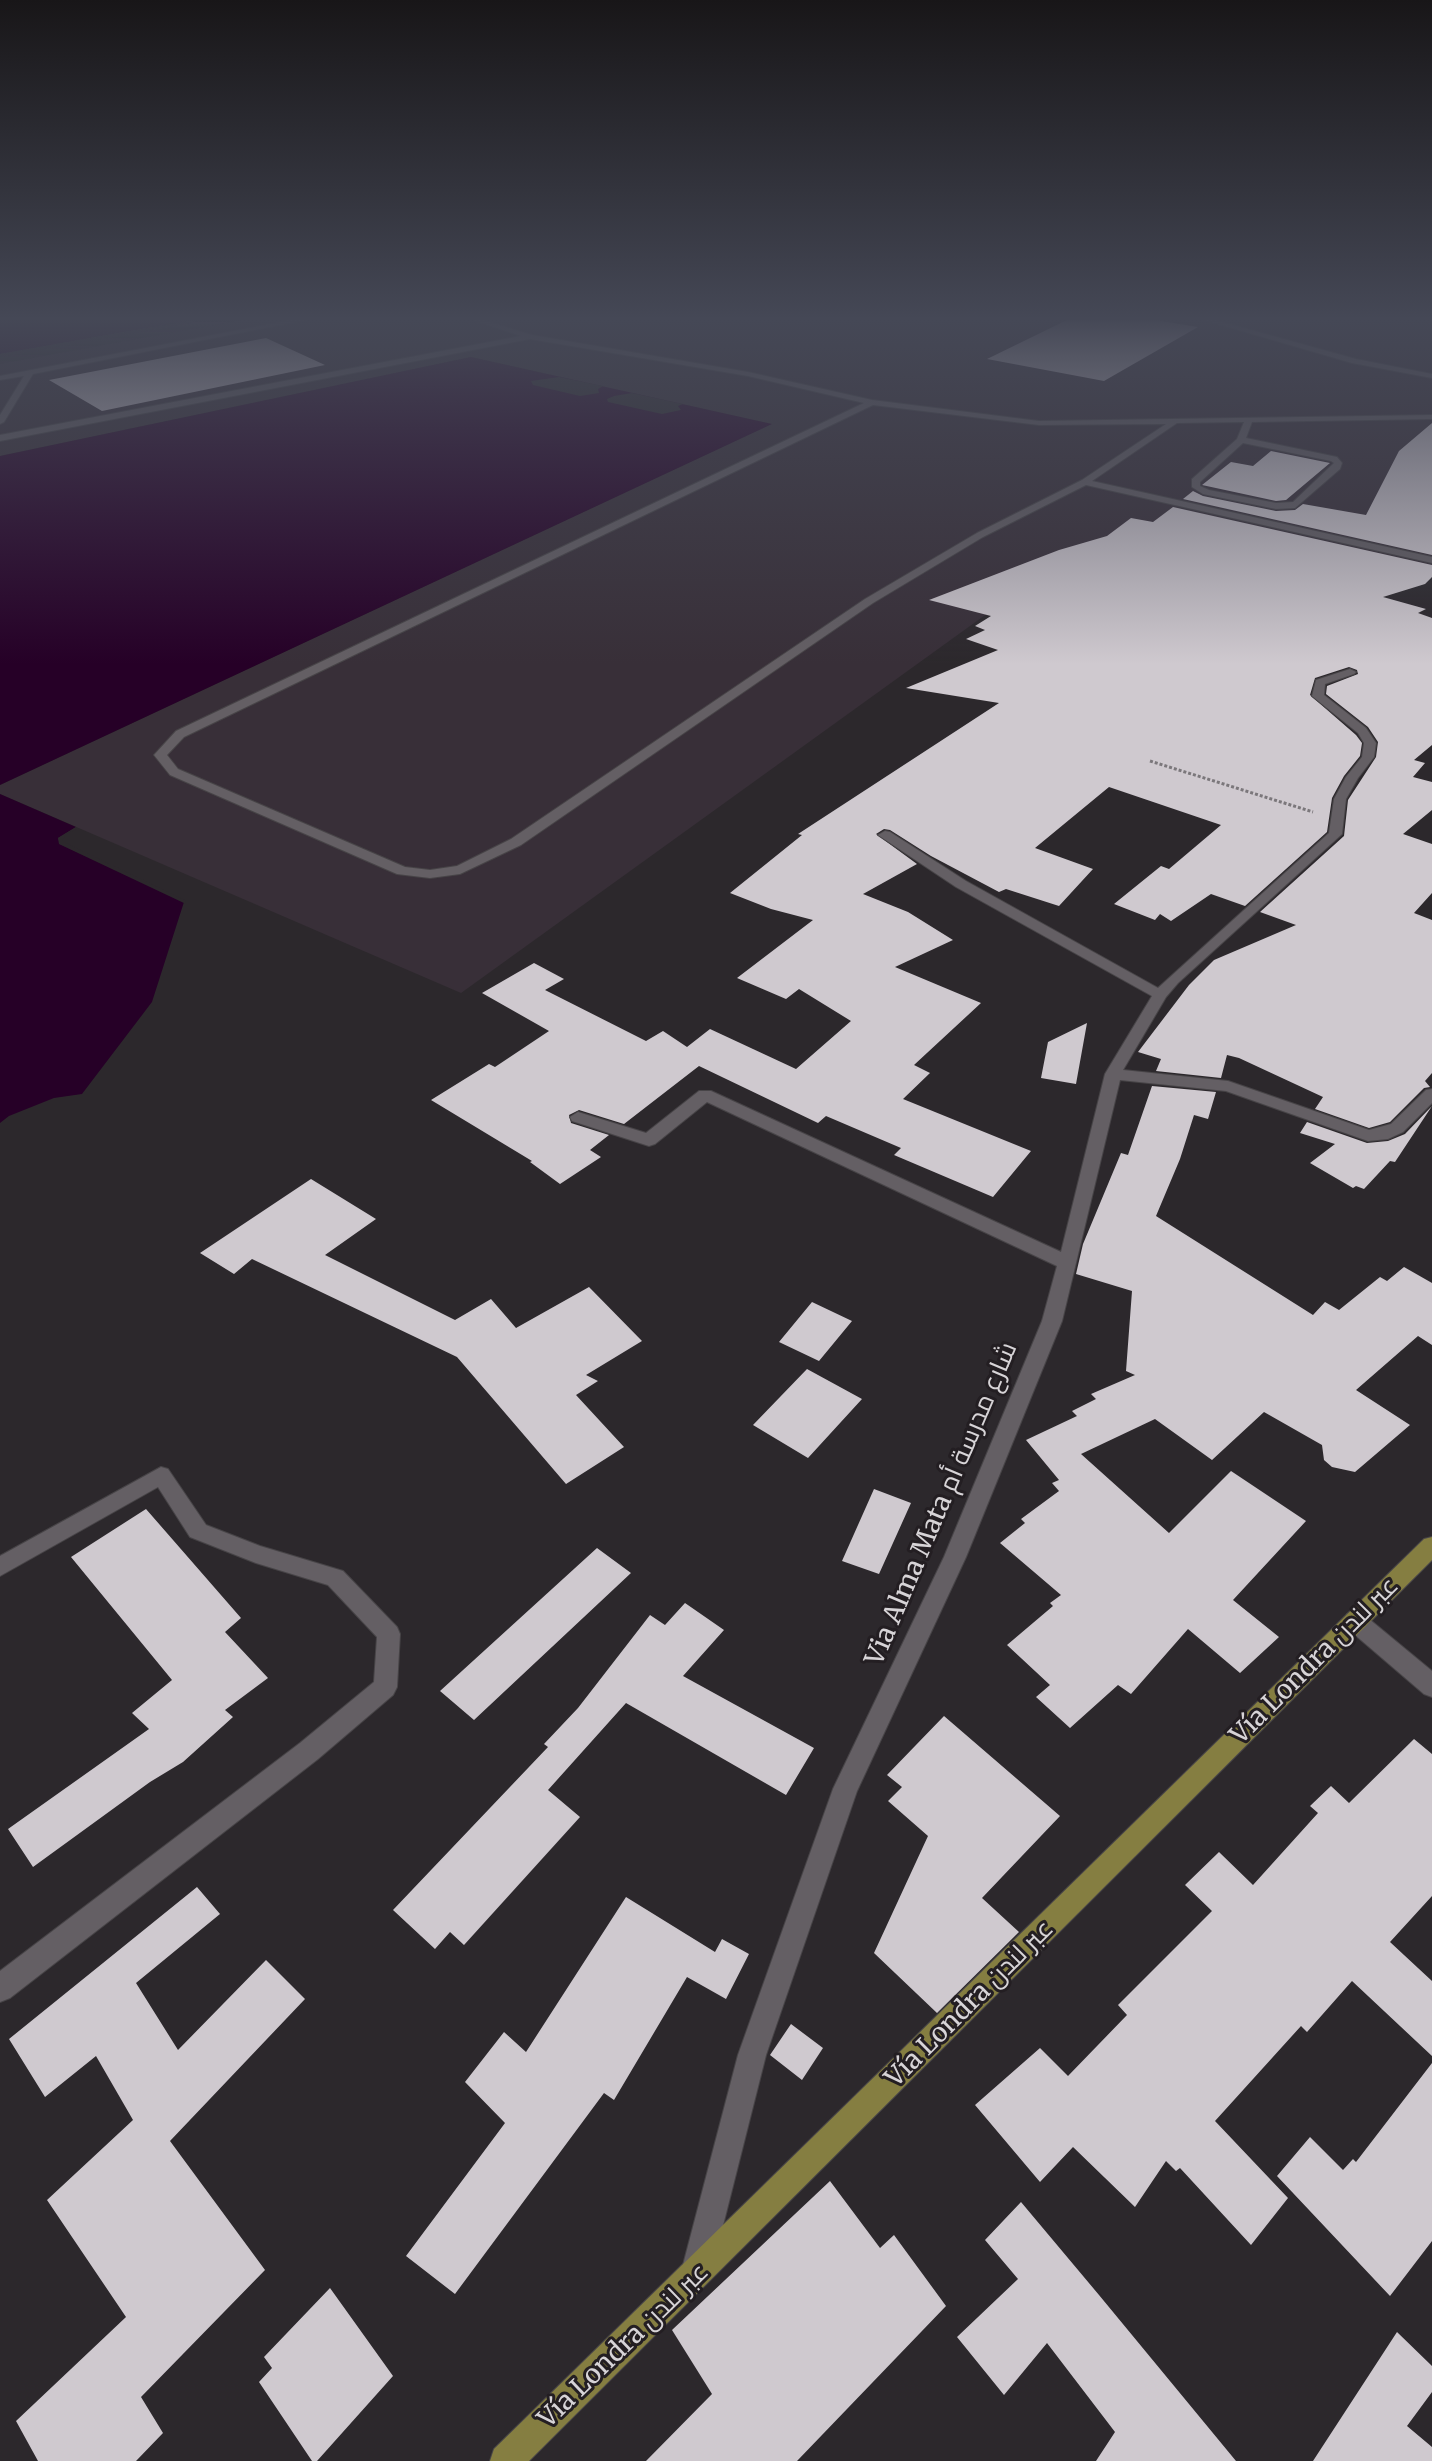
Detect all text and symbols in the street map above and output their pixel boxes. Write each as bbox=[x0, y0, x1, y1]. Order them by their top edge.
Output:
street label: Via Alma Mata شارع مدرسة أم bbox=[860, 1338, 1024, 1670]
street label: Vía Londra عبر لندن bbox=[1225, 1571, 1405, 1751]
street label: Vía Londra عبر لندن bbox=[880, 1914, 1060, 2094]
street label: Vía Londra عبر لندن bbox=[532, 2257, 716, 2435]

